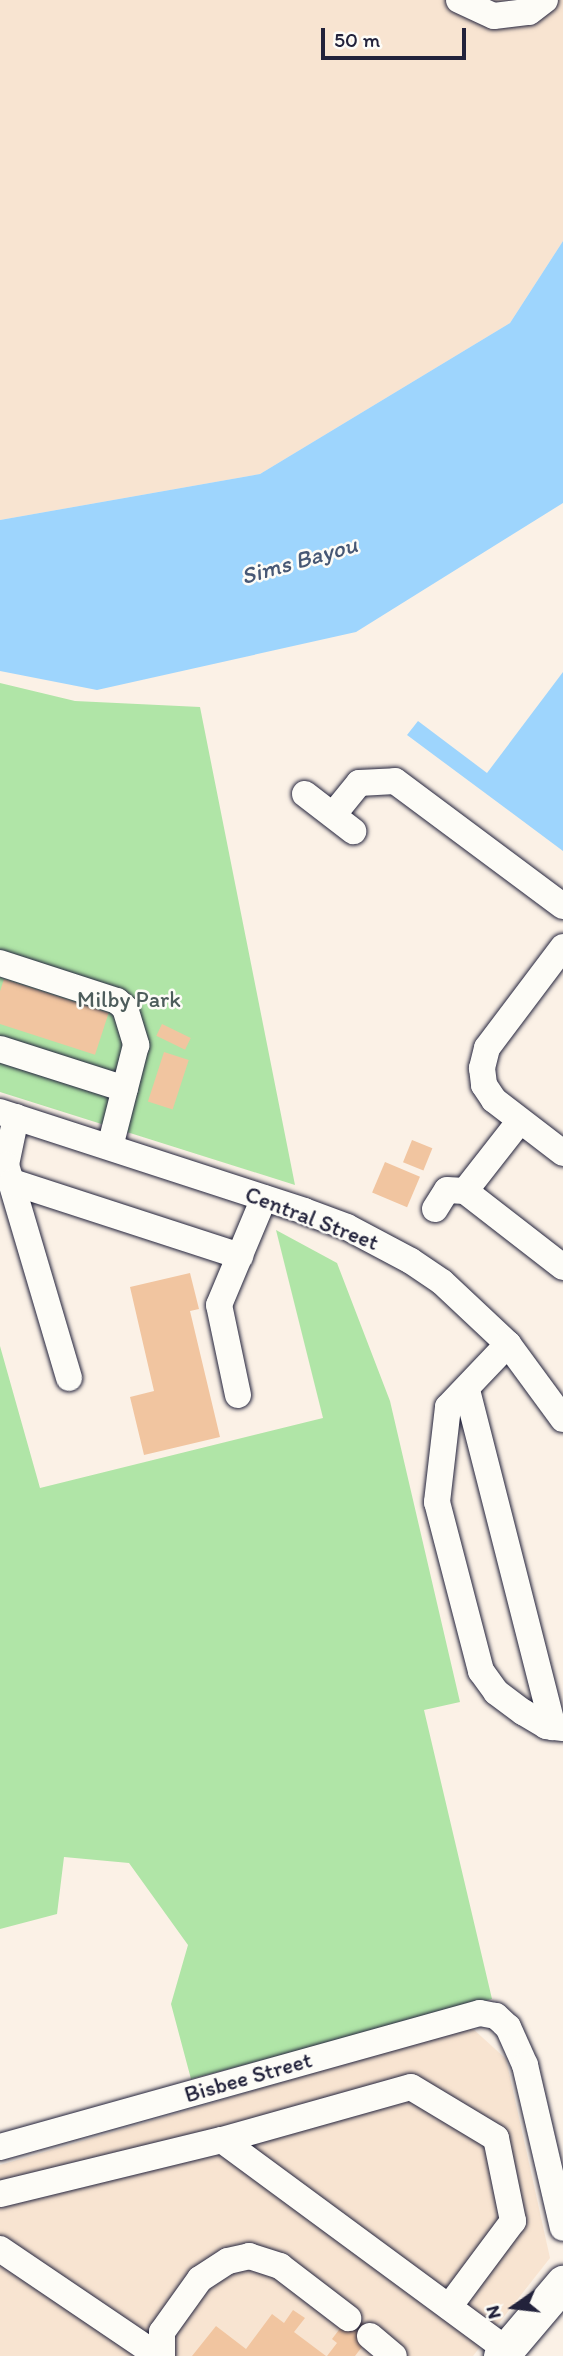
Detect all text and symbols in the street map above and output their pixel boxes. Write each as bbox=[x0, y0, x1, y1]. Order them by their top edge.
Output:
scale bar bbox=[325, 14, 470, 58]
text: 50 m bbox=[334, 27, 380, 52]
water label: Sims Bayou bbox=[237, 530, 361, 590]
park label: Milby Park bbox=[77, 985, 181, 1013]
street label: Central Street bbox=[242, 1180, 382, 1256]
street label: Bisbee Street bbox=[181, 2046, 315, 2108]
north arrow bbox=[479, 2272, 549, 2342]
text: N bbox=[480, 2303, 506, 2321]

